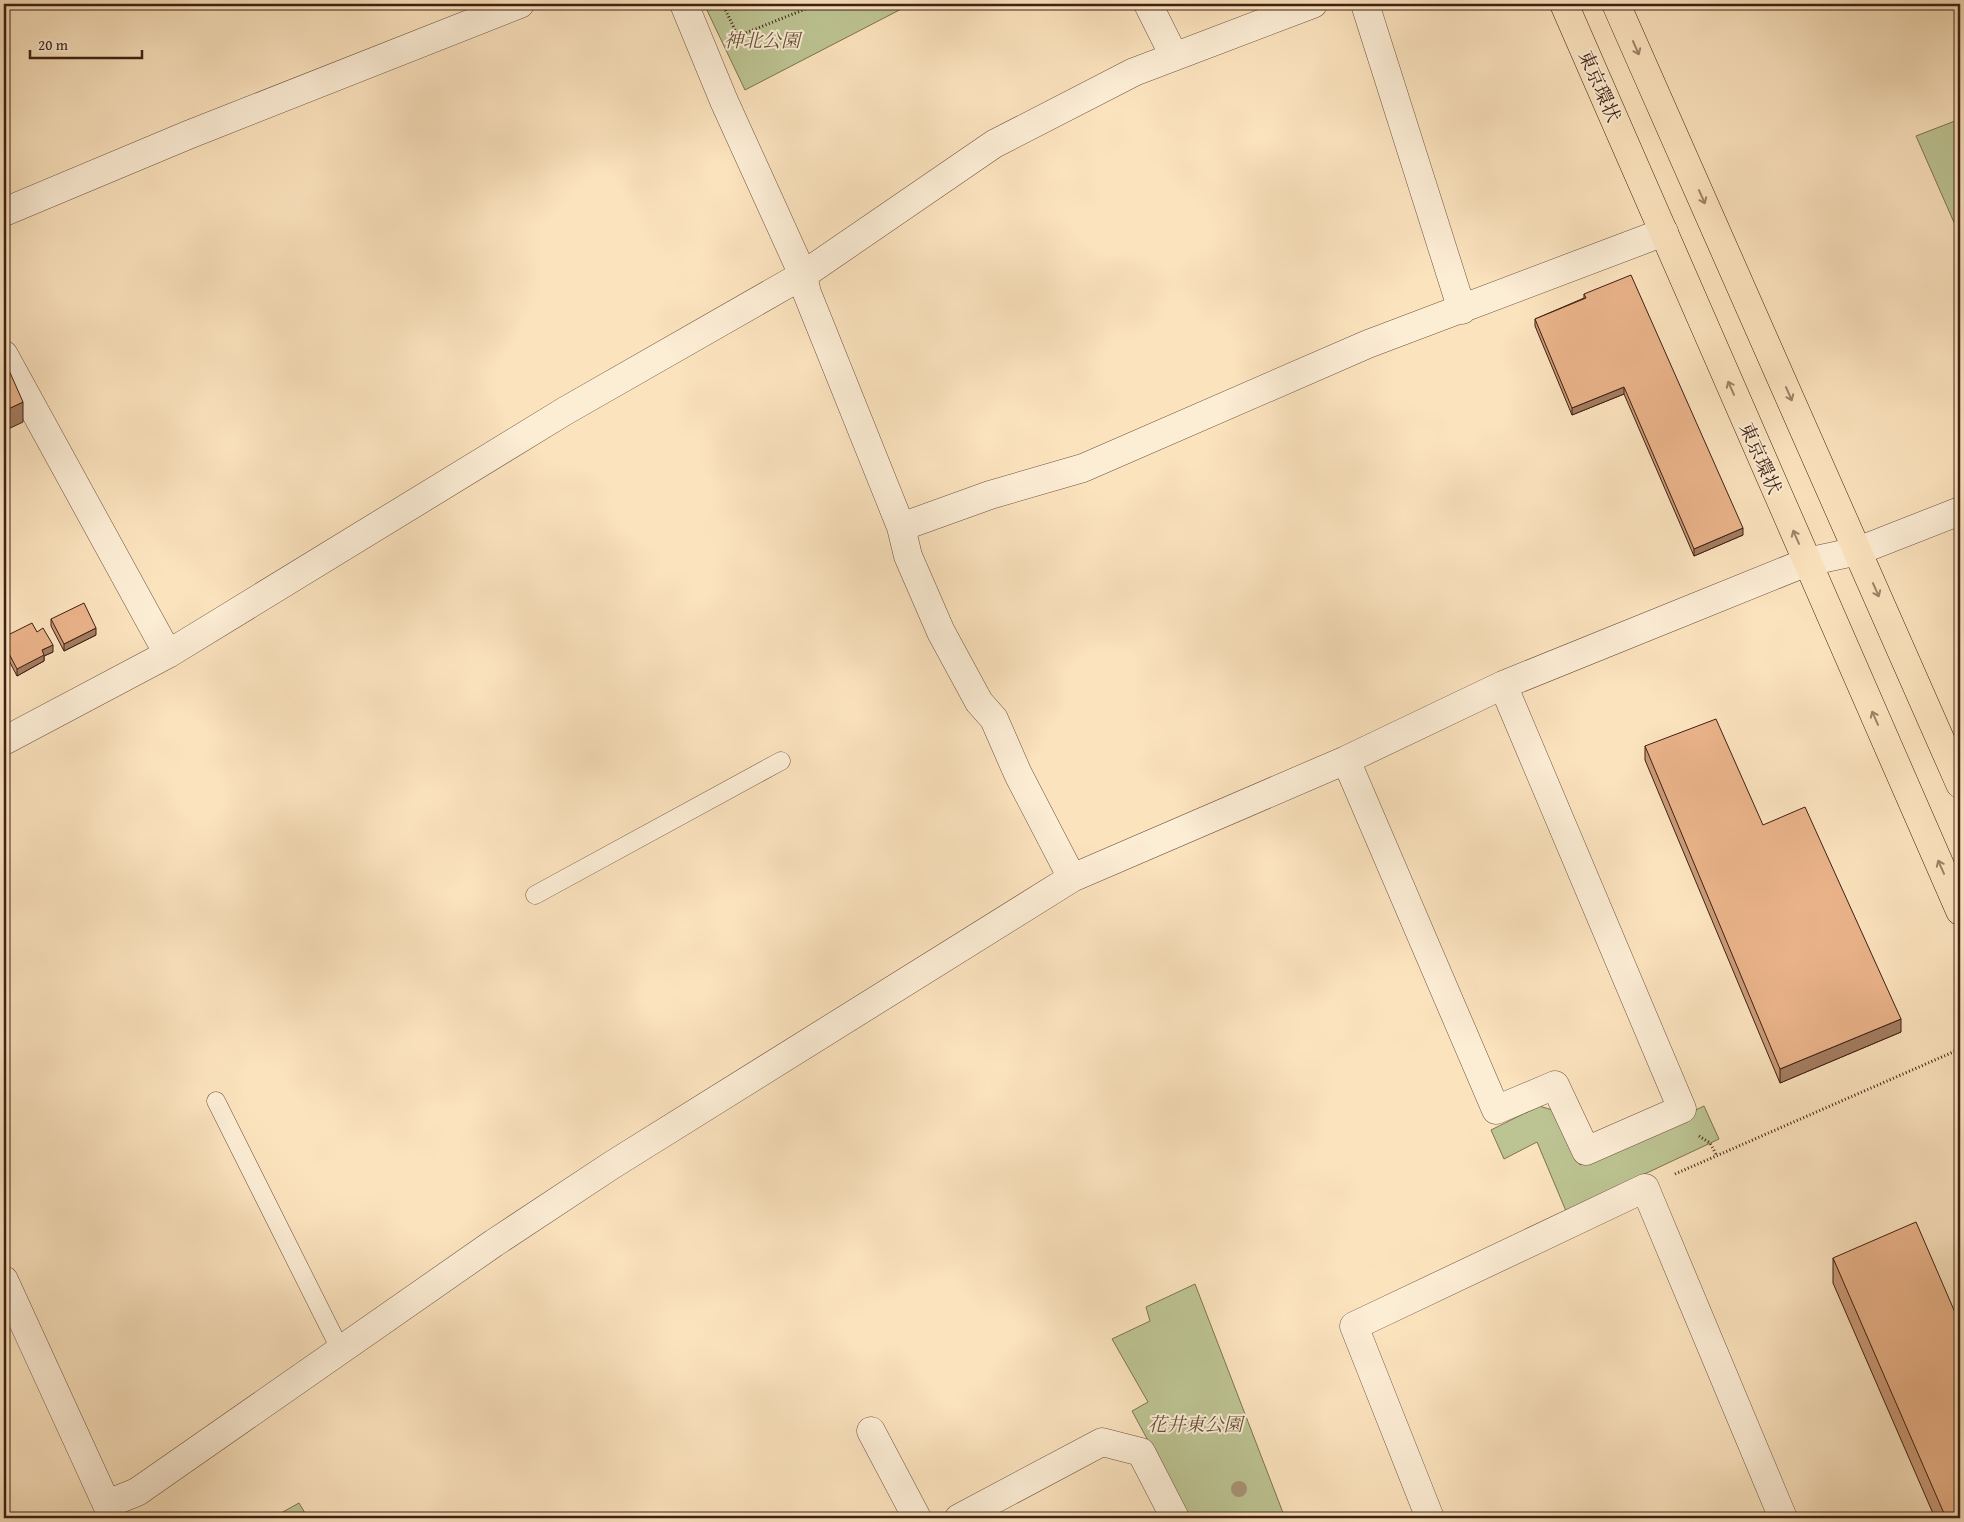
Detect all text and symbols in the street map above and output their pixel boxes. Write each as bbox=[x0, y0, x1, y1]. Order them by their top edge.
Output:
park label: 神北公園 bbox=[724, 26, 803, 54]
scale bar bbox=[30, 28, 142, 60]
text: 20 m bbox=[38, 34, 69, 55]
one-way arrow bbox=[1632, 40, 1642, 55]
street label: 東京環状 bbox=[1572, 46, 1628, 126]
one-way arrow bbox=[1697, 189, 1707, 204]
one-way arrow bbox=[1725, 381, 1735, 396]
one-way arrow bbox=[1784, 386, 1794, 401]
street label: 東京環状 bbox=[1733, 418, 1789, 498]
one-way arrow bbox=[1790, 530, 1800, 545]
one-way arrow bbox=[1871, 582, 1881, 597]
one-way arrow bbox=[1870, 711, 1880, 726]
one-way arrow bbox=[1935, 860, 1945, 875]
park label: 花井東公園 bbox=[1147, 1410, 1245, 1438]

